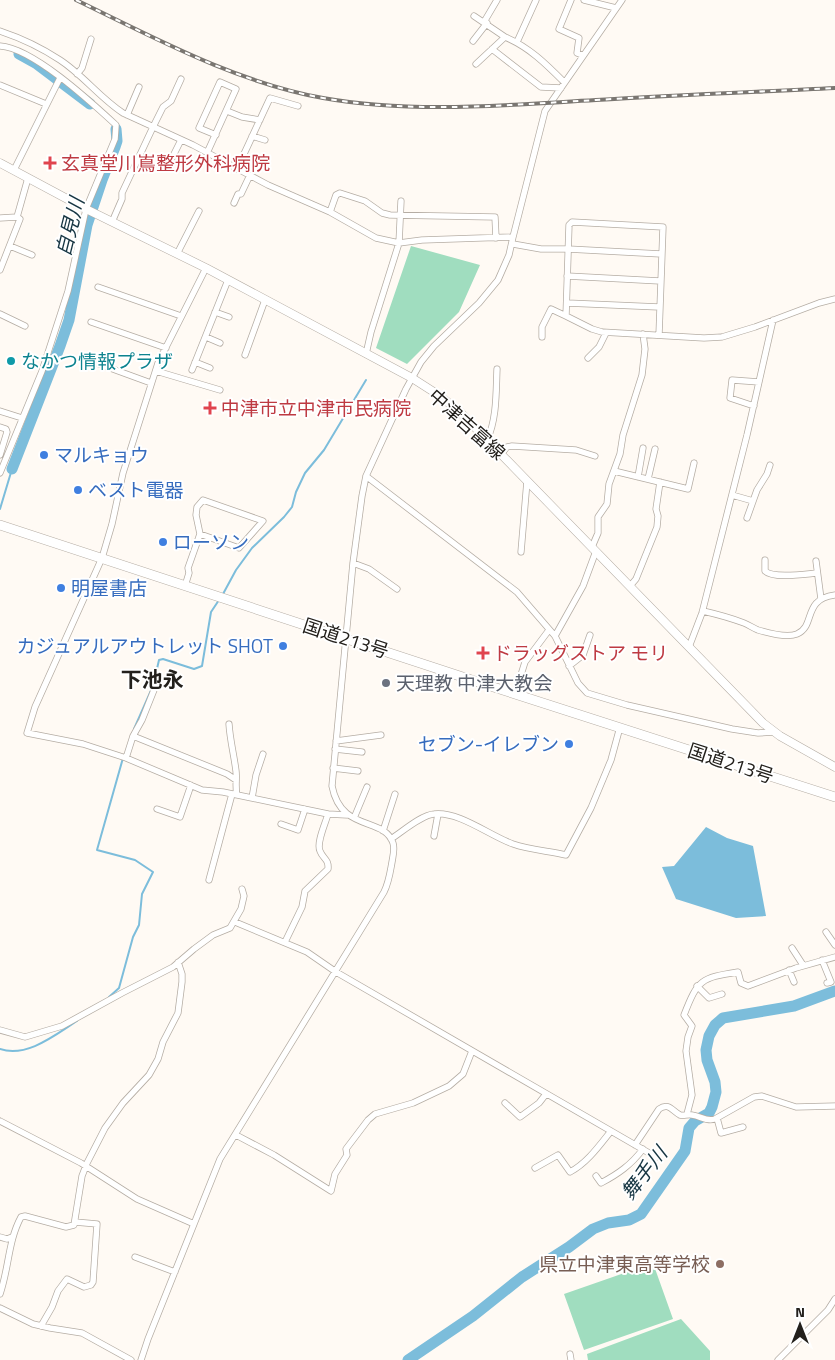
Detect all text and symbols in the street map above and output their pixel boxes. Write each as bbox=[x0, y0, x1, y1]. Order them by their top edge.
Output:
place label: 玄真堂川嶌整形外科病院 bbox=[61, 148, 270, 177]
marker: 玄真堂川嶌整形外科病院 bbox=[43, 156, 57, 170]
water label: 自見川 bbox=[47, 192, 92, 260]
place label: なかつ情報プラザ bbox=[21, 346, 173, 375]
marker: なかつ情報プラザ bbox=[5, 355, 17, 367]
street label: 中津吉富線 bbox=[422, 381, 512, 466]
place label: 中津市立中津市民病院 bbox=[221, 393, 411, 422]
marker: 中津市立中津市民病院 bbox=[203, 401, 217, 415]
place label: マルキョウ bbox=[54, 440, 149, 469]
marker: マルキョウ bbox=[38, 449, 50, 461]
place label: ベスト電器 bbox=[88, 475, 183, 504]
marker: ベスト電器 bbox=[72, 484, 84, 496]
place label: ローソン bbox=[173, 527, 249, 556]
marker: ローソン bbox=[157, 536, 169, 548]
place label: 明屋書店 bbox=[71, 573, 147, 602]
marker: 明屋書店 bbox=[55, 582, 67, 594]
street label: 国道213号 bbox=[299, 610, 393, 665]
place label: カジュアルアウトレット SHOT bbox=[16, 631, 273, 660]
place label: ドラッグストア モリ bbox=[493, 638, 668, 667]
marker: カジュアルアウトレット SHOT bbox=[277, 640, 289, 652]
marker: ドラッグストア モリ bbox=[477, 647, 489, 659]
district label: 下池永 bbox=[121, 663, 184, 695]
place label: 天理教 中津大教会 bbox=[396, 668, 552, 697]
marker: 天理教 中津大教会 bbox=[380, 677, 392, 689]
place label: セブン-イレブン bbox=[418, 729, 559, 758]
street label: 国道213号 bbox=[684, 735, 778, 790]
marker: セブン-イレブン bbox=[563, 738, 575, 750]
water label: 舞手川 bbox=[613, 1138, 676, 1206]
place label: 県立中津東高等学校 bbox=[539, 1249, 710, 1278]
marker: 県立中津東高等学校 bbox=[714, 1258, 726, 1270]
north arrow bbox=[775, 1300, 825, 1350]
text: N bbox=[795, 1301, 805, 1322]

